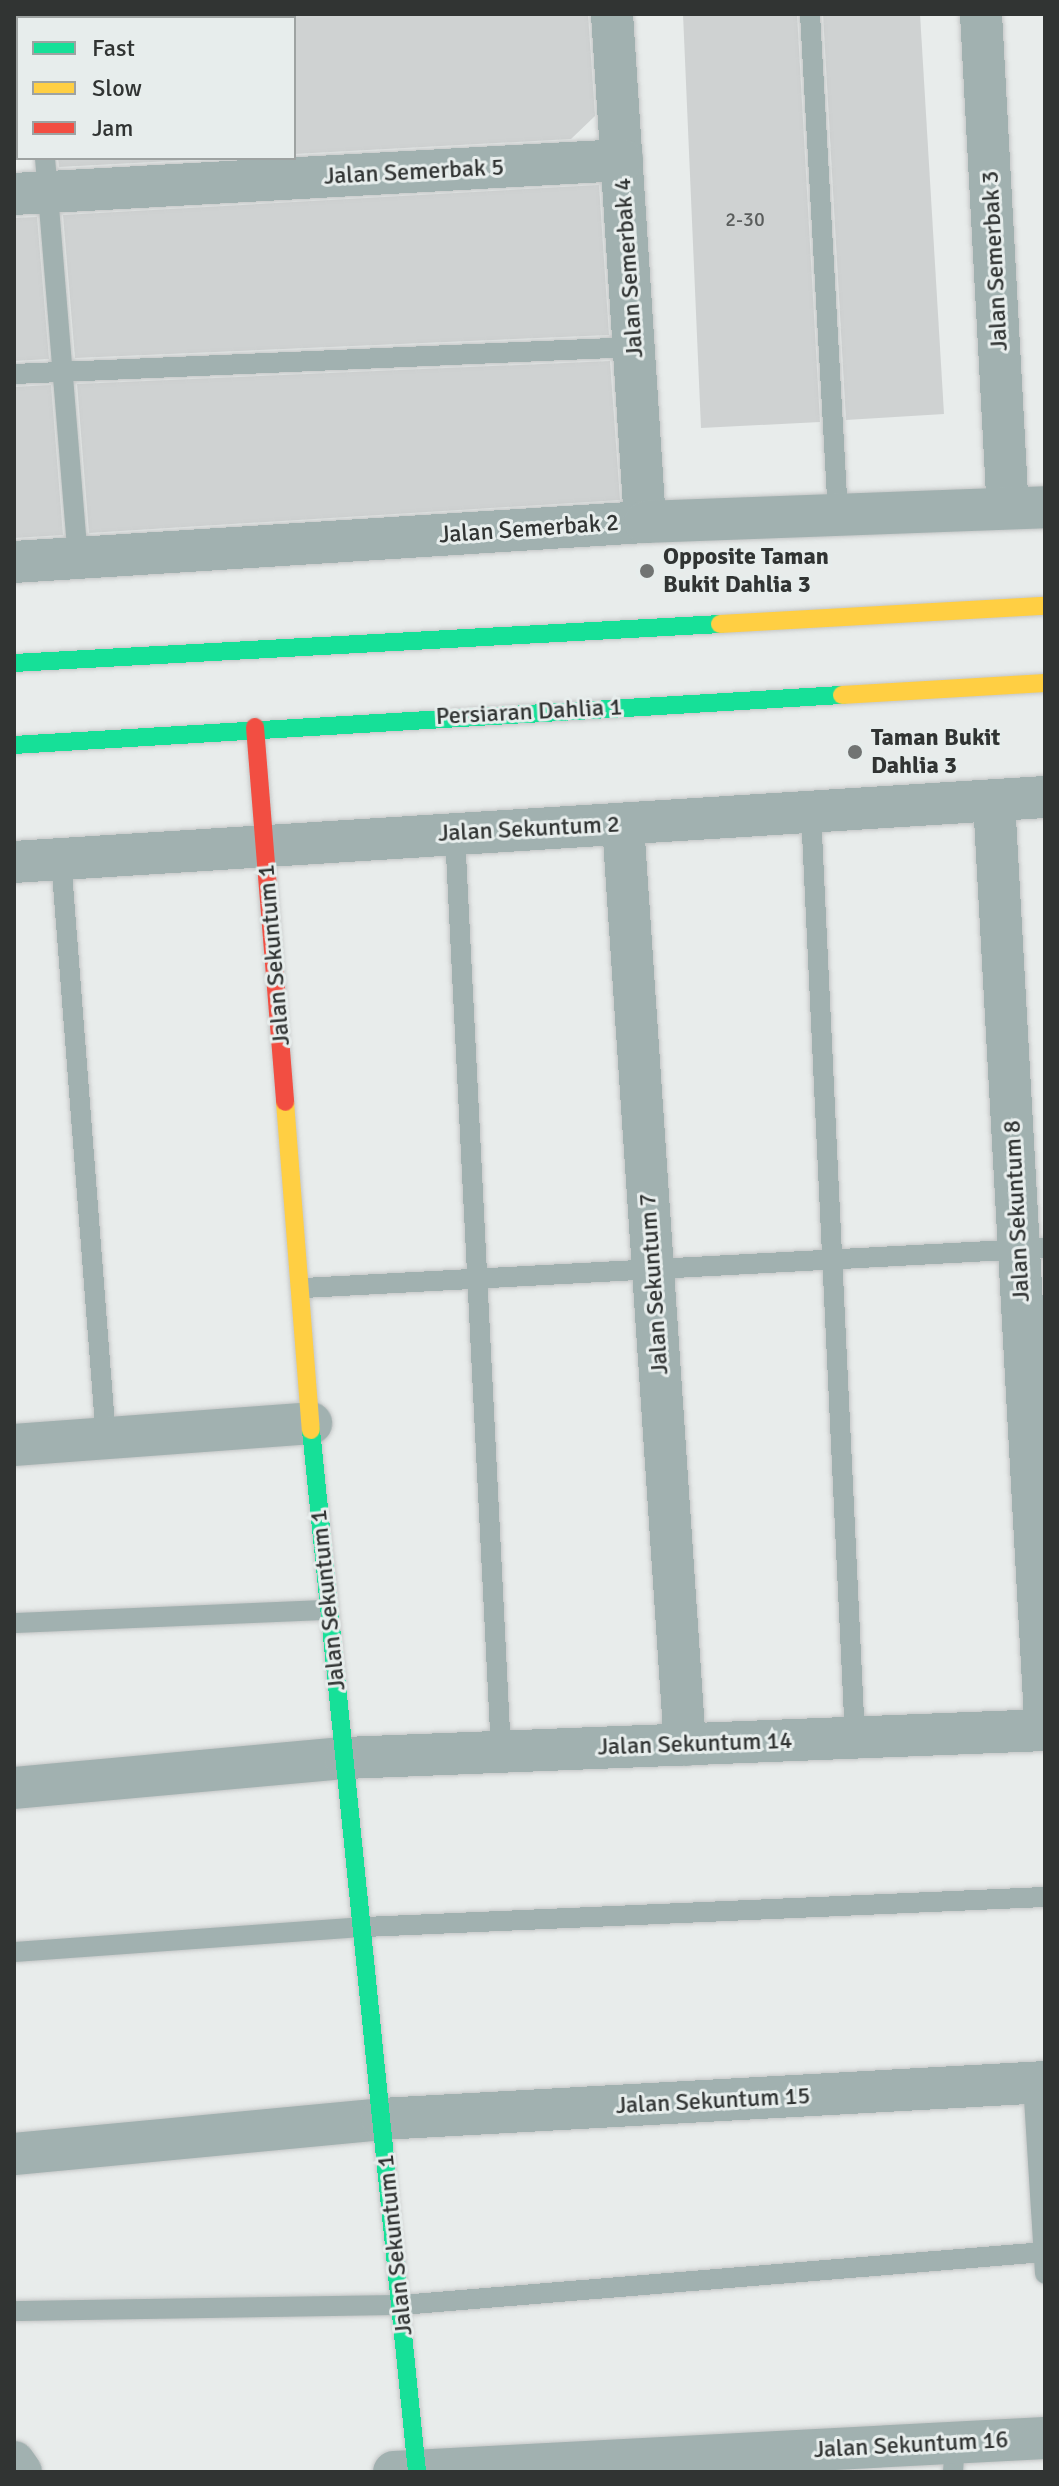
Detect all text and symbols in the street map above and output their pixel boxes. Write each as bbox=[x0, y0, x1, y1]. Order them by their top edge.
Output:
legend bbox=[16, 16, 296, 160]
text: Fast bbox=[92, 33, 135, 63]
text: Slow bbox=[92, 73, 142, 103]
text: Jam bbox=[92, 113, 133, 143]
street label: Jalan Semerbak 5 bbox=[323, 153, 505, 191]
street label: Jalan Semerbak 3 bbox=[976, 170, 1014, 352]
street label: Jalan Semerbak 4 bbox=[608, 177, 650, 359]
house number: 2-30 bbox=[725, 207, 765, 231]
street label: Jalan Semerbak 2 bbox=[438, 508, 620, 550]
place label: Opposite Taman Bukit Dahlia 3 bbox=[663, 543, 829, 599]
marker: Opposite Taman Bukit Dahlia 3 bbox=[638, 562, 656, 580]
street label: Persiaran Dahlia 1 bbox=[435, 693, 623, 731]
place label: Taman Bukit Dahlia 3 bbox=[871, 724, 1000, 780]
marker: Taman Bukit Dahlia 3 bbox=[846, 743, 864, 761]
street label: Jalan Sekuntum 2 bbox=[437, 810, 621, 848]
street label: Jalan Sekuntum 1 bbox=[252, 863, 296, 1047]
street label: Jalan Sekuntum 8 bbox=[998, 1119, 1036, 1303]
street label: Jalan Sekuntum 7 bbox=[633, 1192, 675, 1376]
street label: Jalan Sekuntum 1 bbox=[304, 1508, 352, 1692]
street label: Jalan Sekuntum 14 bbox=[597, 1726, 793, 1762]
street label: Jalan Sekuntum 15 bbox=[615, 2082, 811, 2120]
street label: Jalan Sekuntum 1 bbox=[371, 2153, 419, 2337]
street label: Jalan Sekuntum 16 bbox=[813, 2426, 1009, 2464]

